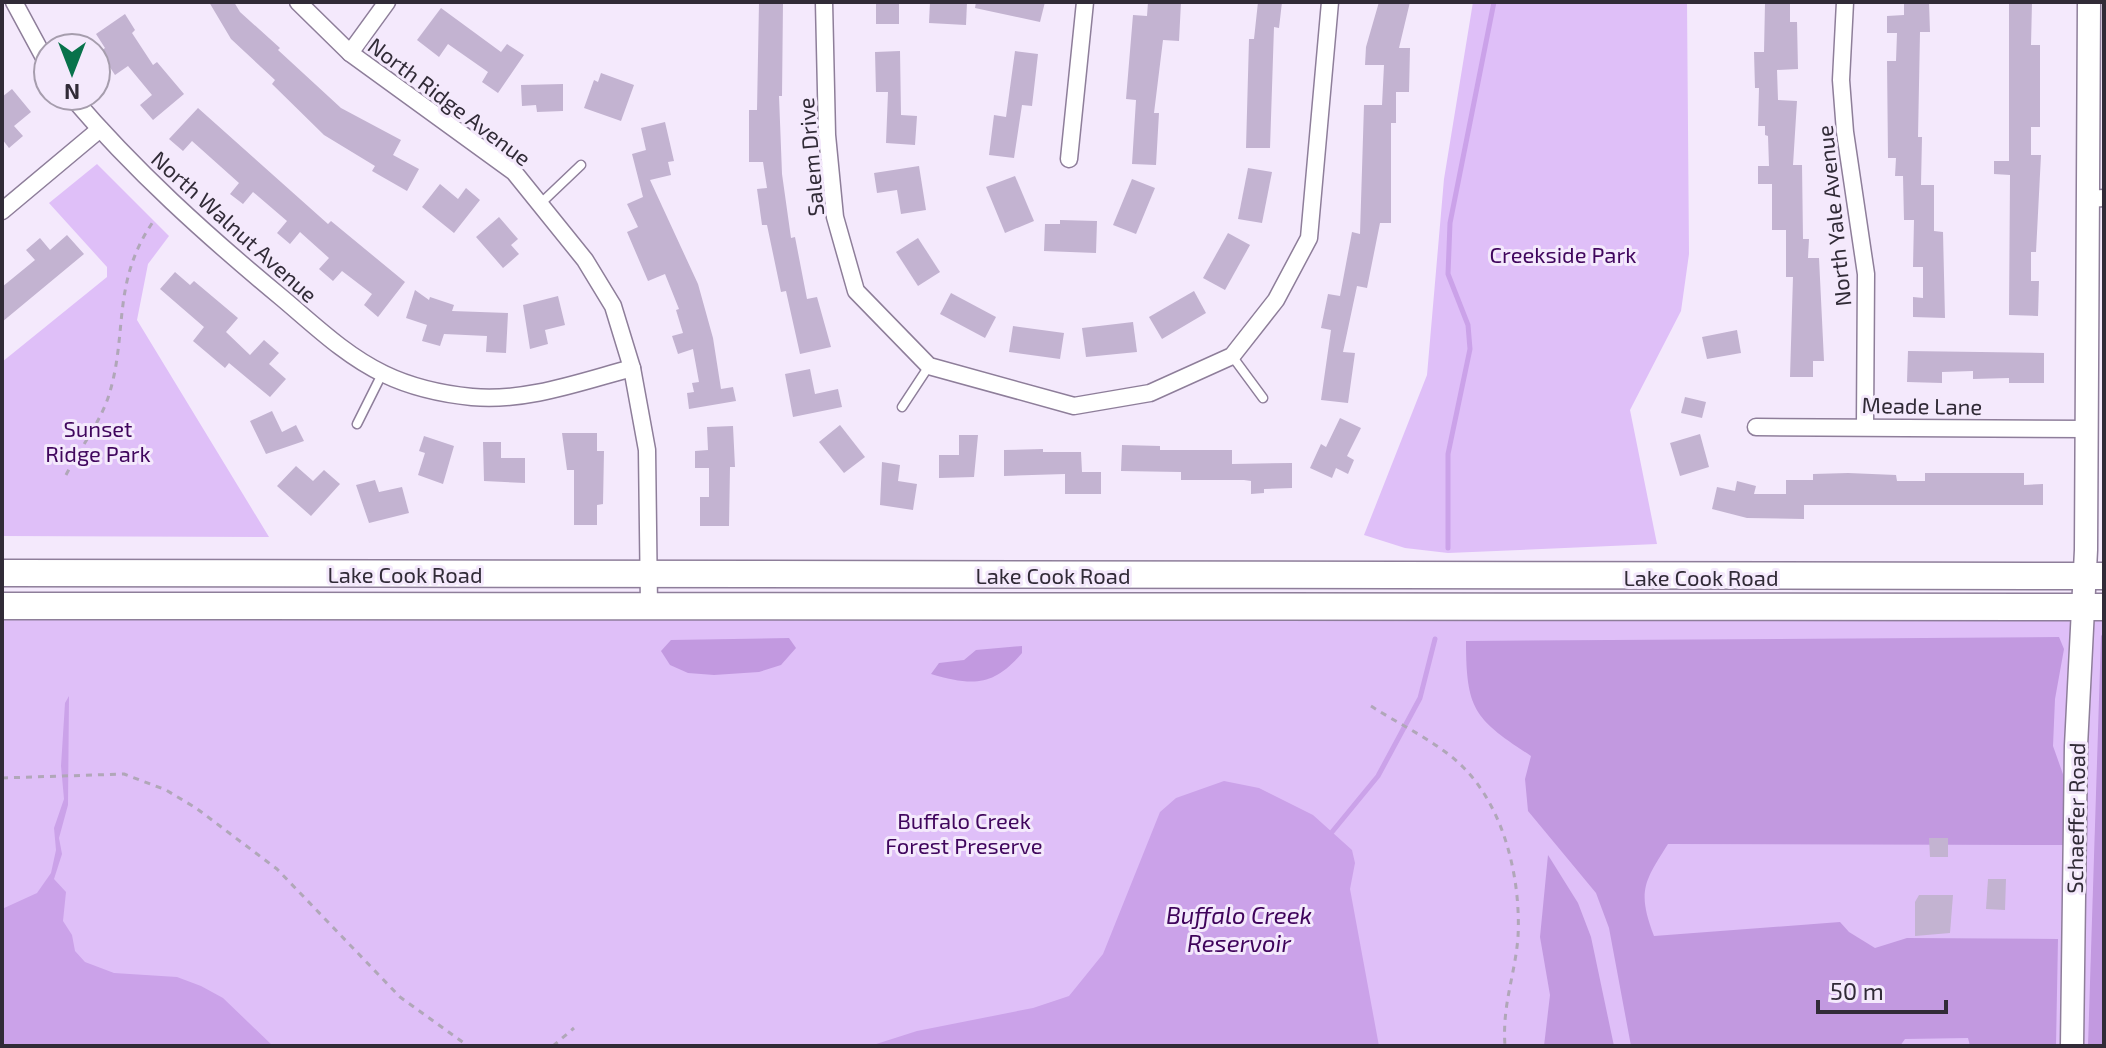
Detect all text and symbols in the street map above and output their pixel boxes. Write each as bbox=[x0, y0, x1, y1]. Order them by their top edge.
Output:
street label: North Ridge Avenue bbox=[364, 31, 536, 171]
north arrow bbox=[32, 32, 112, 112]
text: N bbox=[64, 80, 80, 106]
street label: Salem Drive bbox=[792, 96, 828, 218]
street label: North Yale Avenue bbox=[1811, 124, 1855, 308]
street label: North Walnut Avenue bbox=[147, 145, 323, 307]
park label: Creekside Park bbox=[1490, 241, 1636, 267]
street label: Meade Lane bbox=[1862, 391, 1982, 419]
park label: Sunset Ridge Park bbox=[45, 415, 151, 466]
street label: Lake Cook Road bbox=[327, 561, 483, 587]
street label: Lake Cook Road bbox=[975, 562, 1131, 588]
street label: Lake Cook Road bbox=[1623, 564, 1779, 590]
street label: Schaeffer Road bbox=[2061, 742, 2089, 894]
park label: Buffalo Creek Forest Preserve bbox=[885, 807, 1043, 858]
water label: Buffalo Creek Reservoir bbox=[1166, 900, 1312, 957]
scale bar bbox=[1818, 964, 1946, 1014]
text: 50 m bbox=[1830, 976, 1884, 1005]

